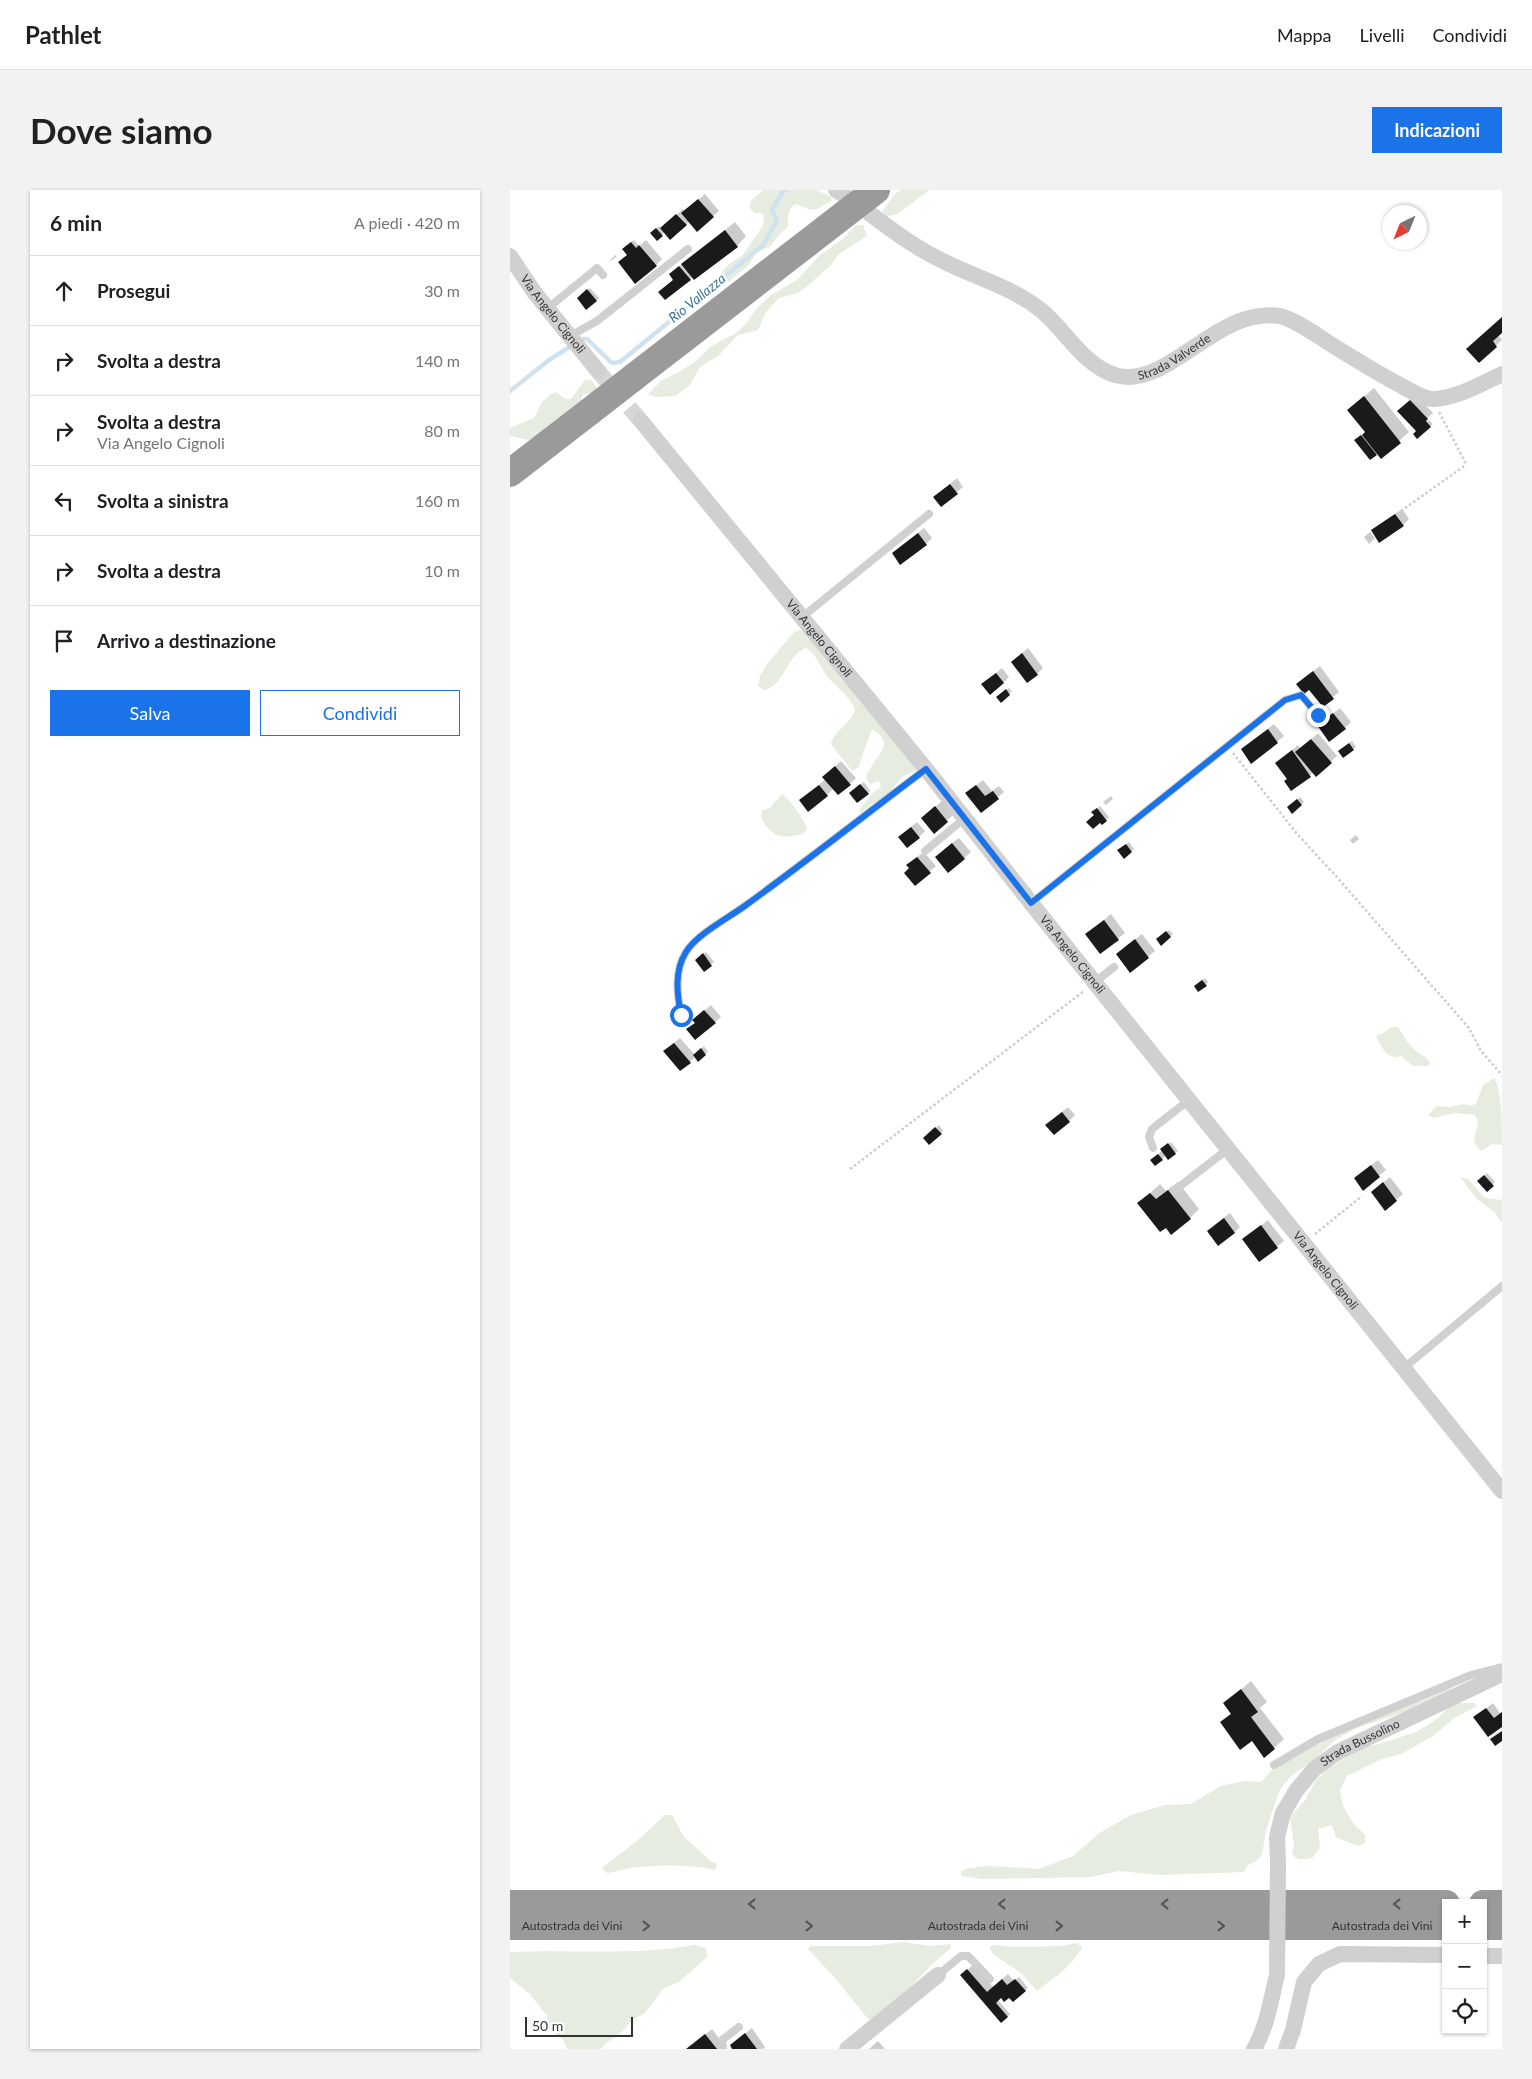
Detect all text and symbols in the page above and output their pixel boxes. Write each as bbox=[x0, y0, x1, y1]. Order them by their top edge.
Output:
text: Pathlet bbox=[25, 20, 102, 49]
text: Mappa bbox=[1277, 24, 1332, 46]
text: Livelli bbox=[1360, 24, 1404, 46]
text: Condividi bbox=[1432, 24, 1507, 46]
button: Indicazioni bbox=[1372, 107, 1502, 153]
text: Dove siamo bbox=[30, 109, 213, 151]
north arrow bbox=[1382, 205, 1427, 250]
text: 6 min bbox=[50, 210, 102, 235]
text: A piedi · 420 m bbox=[354, 213, 460, 232]
water label: Rio Vallazza bbox=[665, 269, 729, 326]
street label: Via Angelo Cignoli bbox=[517, 271, 589, 356]
icon: ahead bbox=[50, 277, 78, 305]
text: Prosegui bbox=[97, 279, 170, 302]
text: 30 m bbox=[424, 281, 460, 300]
street label: Strada Valverde bbox=[1136, 330, 1213, 383]
icon: right bbox=[50, 347, 78, 375]
text: Svolta a destra bbox=[97, 349, 221, 372]
text: 140 m bbox=[415, 351, 460, 370]
text: Svolta a destra bbox=[97, 410, 221, 433]
icon: right bbox=[50, 417, 78, 445]
text: 80 m bbox=[424, 421, 460, 440]
text: Via Angelo Cignoli bbox=[97, 433, 225, 452]
icon: left bbox=[50, 487, 78, 515]
text: Svolta a sinistra bbox=[97, 489, 229, 512]
text: 160 m bbox=[415, 491, 460, 510]
icon: right bbox=[50, 557, 78, 585]
text: Svolta a destra bbox=[97, 559, 221, 582]
text: 10 m bbox=[424, 561, 460, 580]
street label: Via Angelo Cignoli bbox=[783, 596, 856, 680]
icon: arrive bbox=[50, 627, 78, 655]
text: Arrivo a destinazione bbox=[97, 629, 276, 652]
button: Salva bbox=[50, 690, 250, 736]
button: Condividi bbox=[260, 690, 460, 736]
route end bbox=[1307, 704, 1330, 727]
street label: Via Angelo Cignoli bbox=[1037, 912, 1109, 996]
route start bbox=[670, 1004, 693, 1027]
street label: Via Angelo Cignoli bbox=[1290, 1228, 1362, 1313]
street label: Strada Bussolino bbox=[1317, 1716, 1402, 1769]
one-way arrow bbox=[748, 1899, 756, 1909]
one-way arrow bbox=[998, 1899, 1006, 1909]
one-way arrow bbox=[1160, 1899, 1168, 1909]
one-way arrow bbox=[1393, 1899, 1400, 1909]
map controls bbox=[1442, 1899, 1487, 2034]
button: + bbox=[1442, 1899, 1487, 1944]
street label: Autostrada dei Vini bbox=[522, 1918, 622, 1933]
street label: Autostrada dei Vini bbox=[928, 1918, 1028, 1933]
street label: Autostrada dei Vini bbox=[1332, 1918, 1432, 1933]
one-way arrow bbox=[642, 1921, 650, 1931]
one-way arrow bbox=[805, 1921, 813, 1931]
one-way arrow bbox=[1055, 1921, 1063, 1931]
one-way arrow bbox=[1218, 1921, 1225, 1931]
button: − bbox=[1442, 1944, 1487, 1989]
button: locate bbox=[1442, 1989, 1487, 2034]
scale bar bbox=[525, 2014, 632, 2037]
text: 50 m bbox=[532, 2017, 563, 2034]

